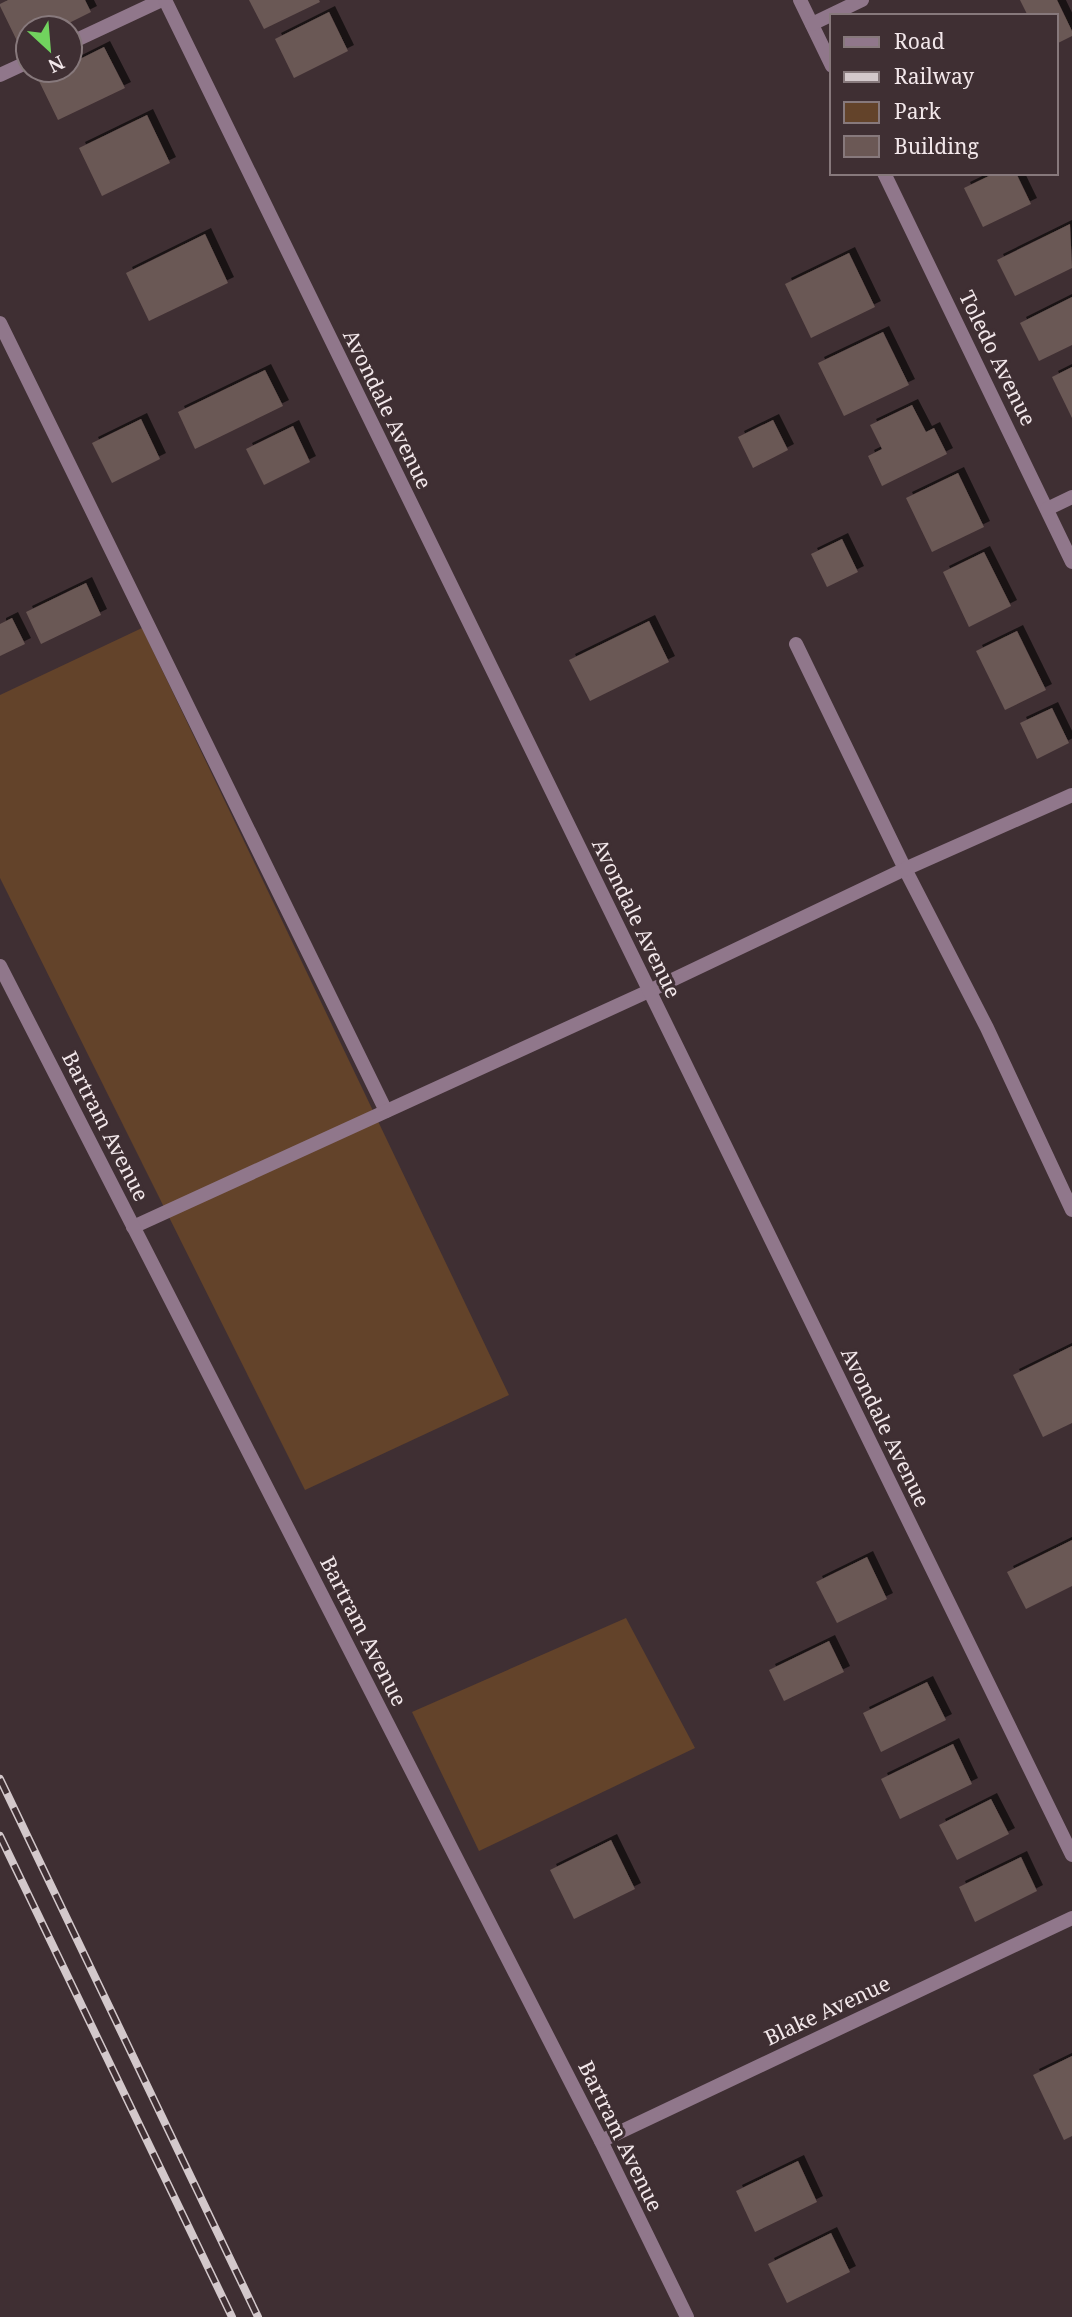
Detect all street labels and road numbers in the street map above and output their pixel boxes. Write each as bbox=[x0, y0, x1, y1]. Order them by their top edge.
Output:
street label: Toledo Avenue bbox=[953, 286, 1043, 430]
street label: Avondale Avenue bbox=[337, 325, 439, 493]
street label: Avondale Avenue bbox=[586, 834, 688, 1002]
street label: Bartram Avenue bbox=[56, 1046, 156, 1206]
street label: Avondale Avenue bbox=[835, 1343, 937, 1511]
street label: Bartram Avenue bbox=[314, 1551, 414, 1711]
street label: Blake Avenue bbox=[760, 1969, 894, 2051]
street label: Bartram Avenue bbox=[572, 2056, 670, 2216]

